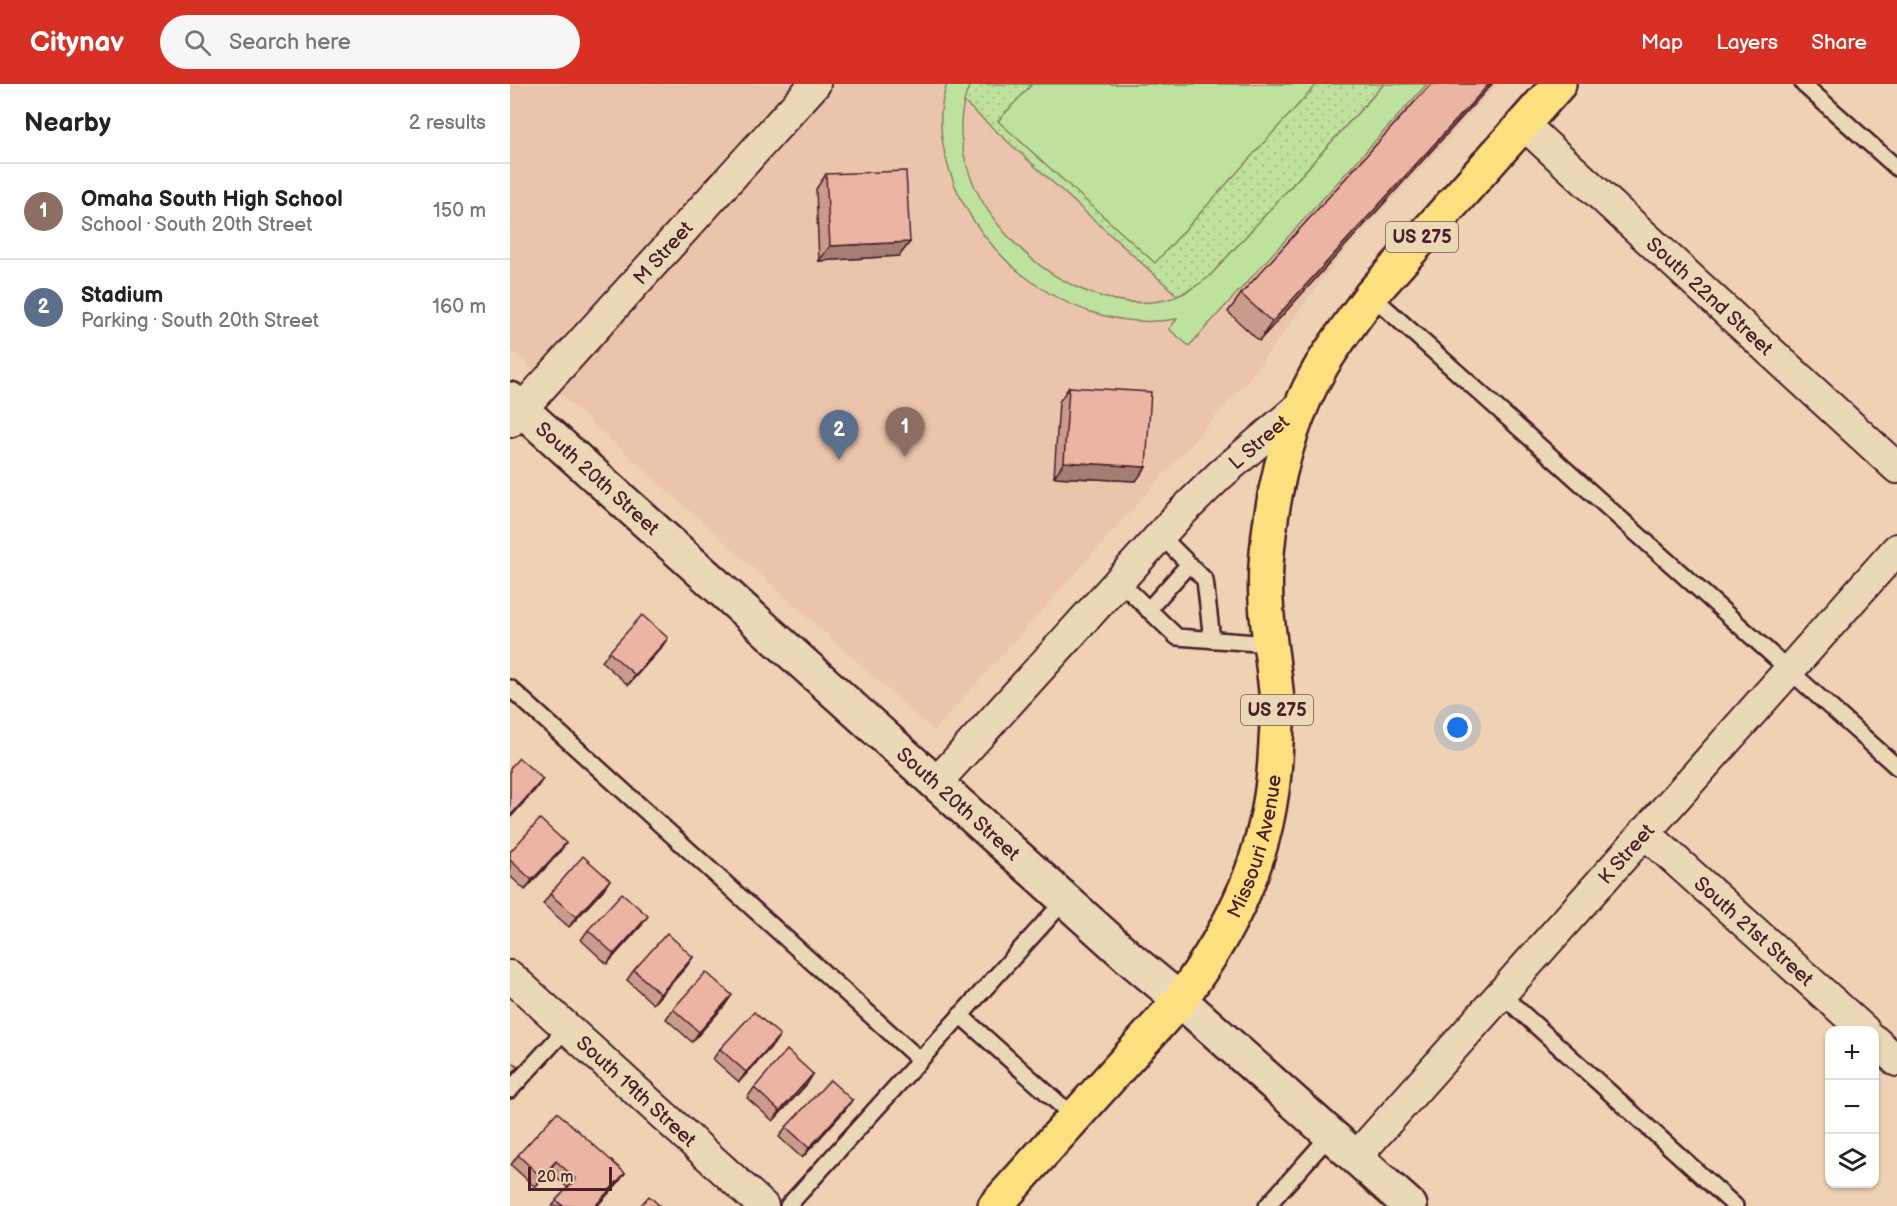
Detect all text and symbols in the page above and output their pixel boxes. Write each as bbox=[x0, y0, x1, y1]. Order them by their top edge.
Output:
search box bbox=[160, 15, 580, 69]
text: Citynav bbox=[30, 26, 124, 59]
icon: search bbox=[181, 26, 214, 59]
text: Search here bbox=[229, 29, 351, 56]
text: Map bbox=[1641, 30, 1683, 55]
text: Layers bbox=[1716, 30, 1778, 55]
text: Share bbox=[1811, 30, 1867, 55]
text: Nearby bbox=[24, 108, 111, 139]
text: 2 results bbox=[409, 111, 486, 135]
text: Omaha South High School bbox=[81, 186, 343, 213]
text: 1 bbox=[39, 199, 48, 223]
text: 150 m bbox=[433, 199, 486, 223]
text: School · South 20th Street bbox=[81, 213, 312, 237]
street label: M Street bbox=[629, 217, 698, 290]
road number: US 275 bbox=[1386, 222, 1458, 252]
street label: South 22nd Street bbox=[1641, 233, 1778, 361]
text: Stadium bbox=[81, 282, 163, 309]
text: 2 bbox=[38, 295, 49, 319]
text: 160 m bbox=[432, 295, 486, 319]
text: Parking · South 20th Street bbox=[81, 309, 319, 333]
pin: 1 bbox=[886, 408, 924, 457]
pin: 2 bbox=[820, 410, 858, 460]
street label: L Street bbox=[1224, 410, 1294, 475]
street label: South 20th Street bbox=[530, 417, 664, 541]
road number: US 275 bbox=[1241, 695, 1313, 725]
your location bbox=[1443, 713, 1472, 742]
street label: South 20th Street bbox=[891, 743, 1024, 866]
street label: Missouri Avenue bbox=[1223, 773, 1287, 922]
street label: K Street bbox=[1593, 819, 1660, 890]
street label: South 21st Street bbox=[1689, 872, 1818, 992]
map controls bbox=[1825, 1026, 1879, 1188]
button: + bbox=[1825, 1026, 1879, 1080]
street label: South 19th Street bbox=[571, 1031, 701, 1152]
button: − bbox=[1825, 1080, 1879, 1134]
button: layers bbox=[1825, 1134, 1879, 1188]
scale bar bbox=[528, 1164, 612, 1192]
text: 20 m bbox=[537, 1168, 573, 1187]

